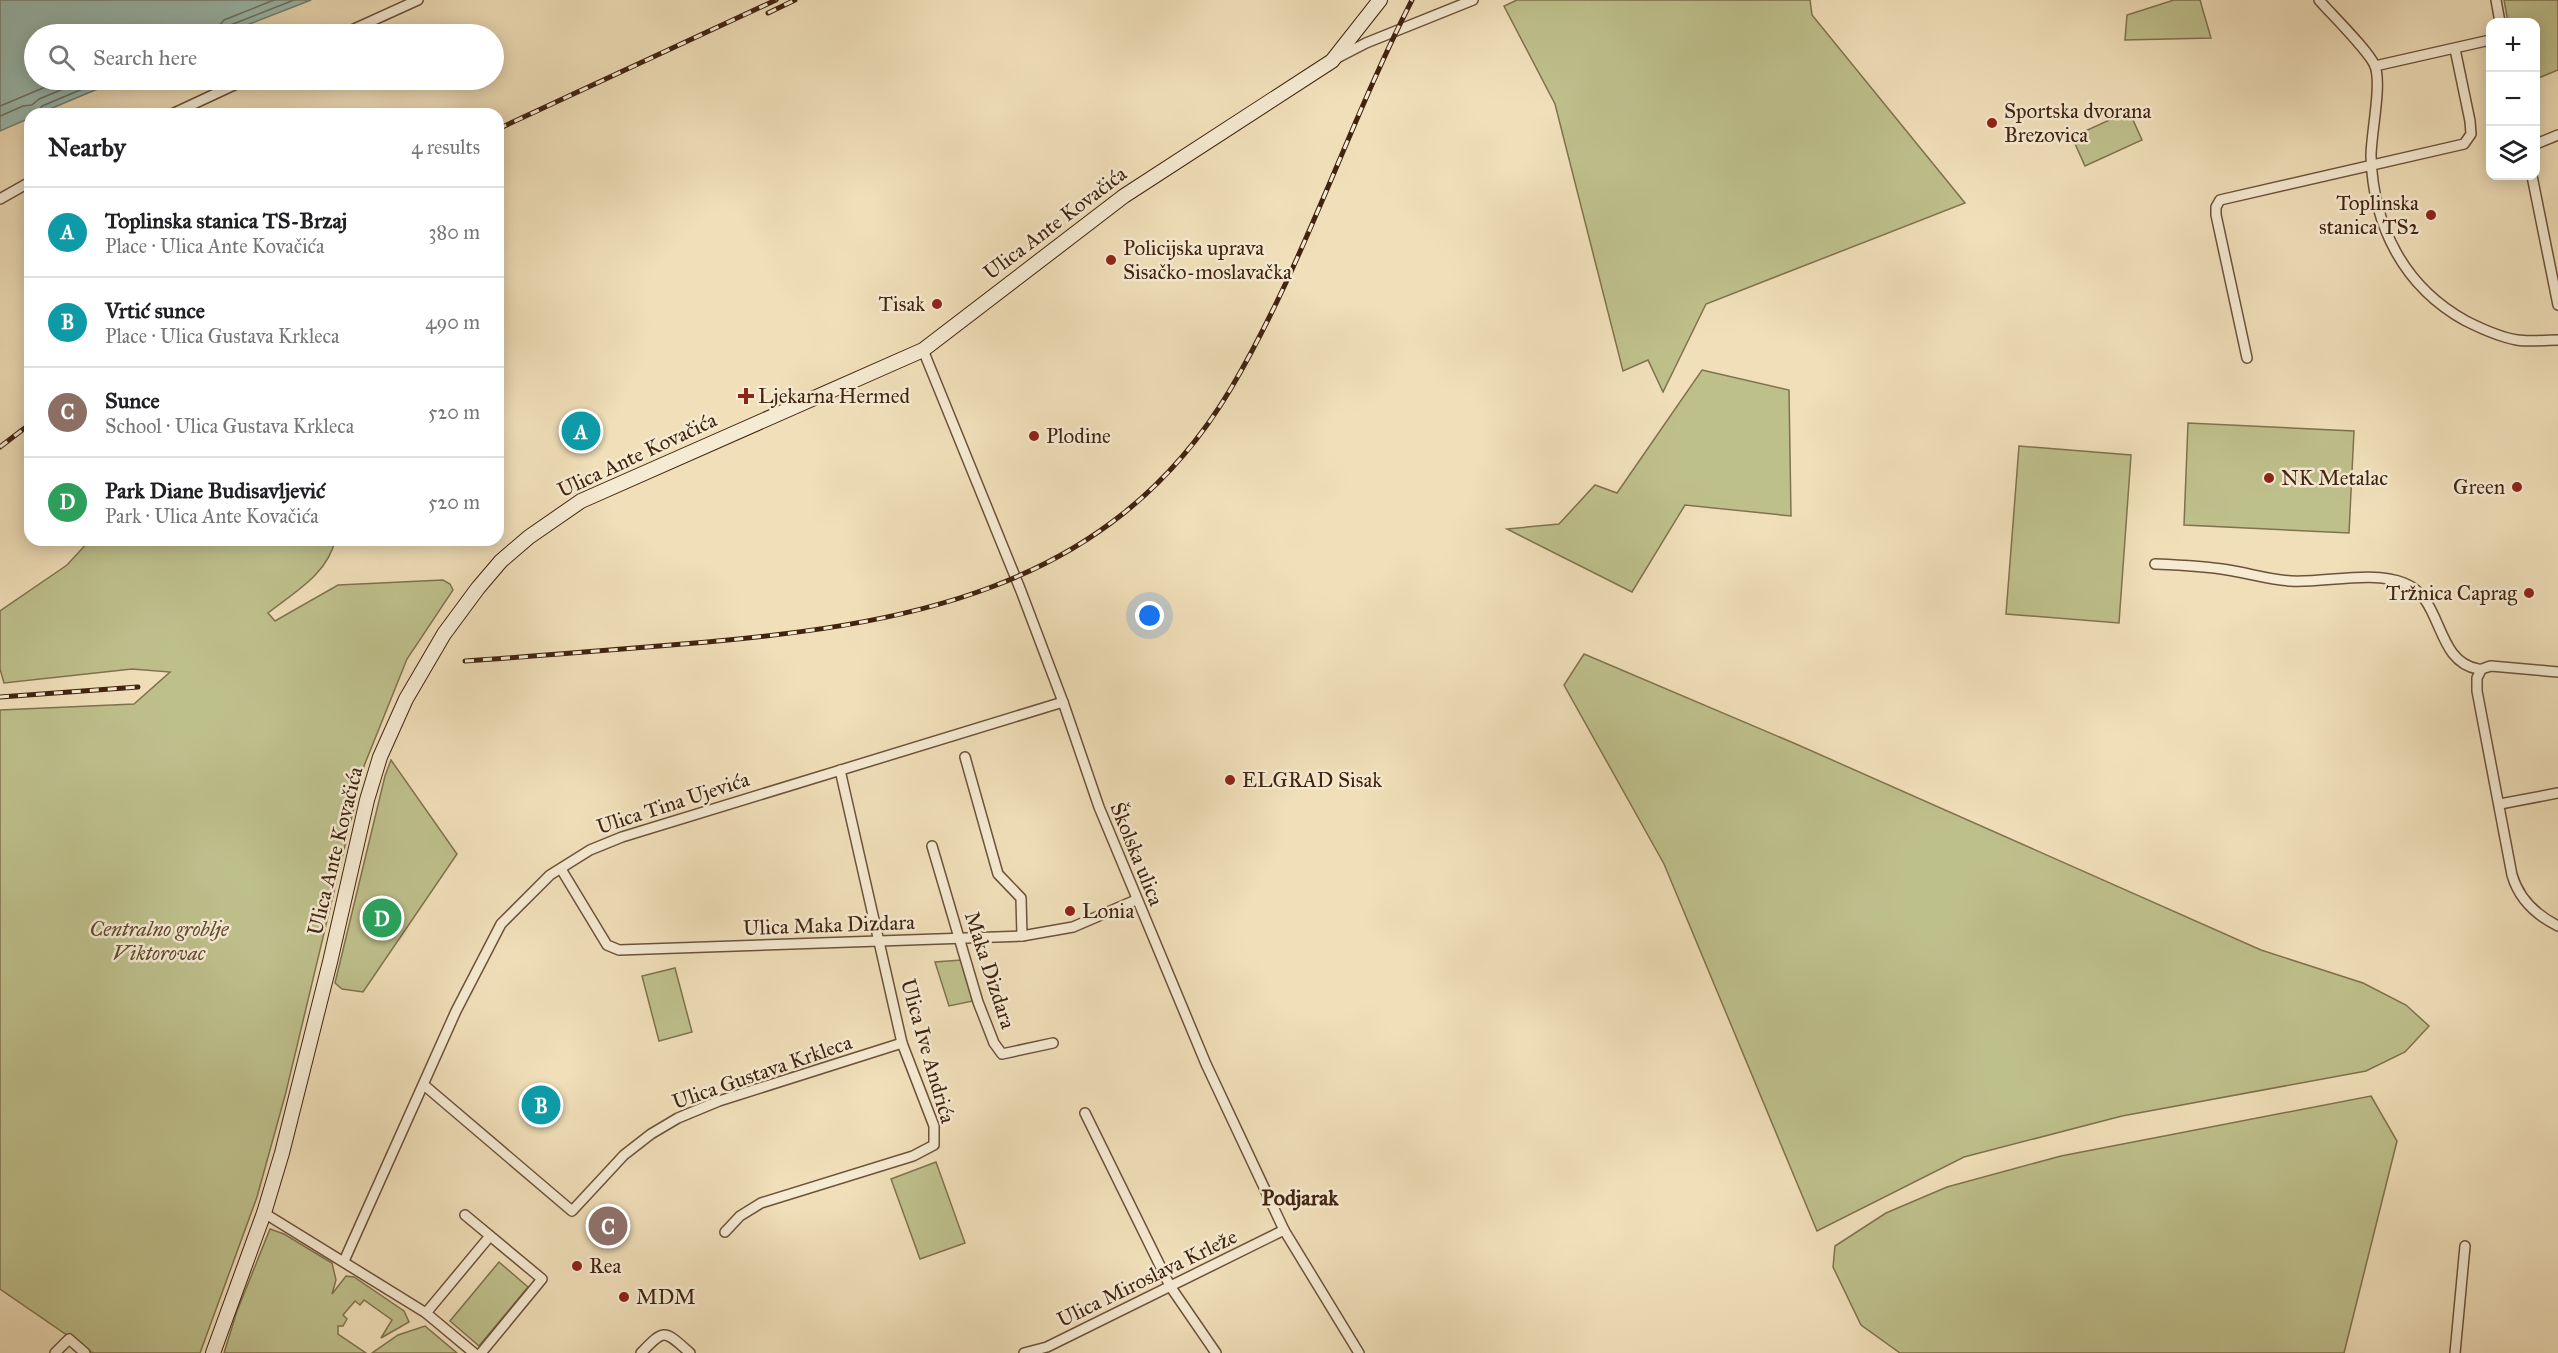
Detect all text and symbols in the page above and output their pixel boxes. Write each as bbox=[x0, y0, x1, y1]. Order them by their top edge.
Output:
map controls bbox=[2486, 18, 2540, 180]
button: + bbox=[2486, 18, 2540, 72]
search box bbox=[24, 24, 504, 90]
icon: search bbox=[45, 41, 78, 74]
text: Search here bbox=[93, 44, 197, 71]
button: − bbox=[2486, 72, 2540, 126]
place label: Sportska dvorana Brezovica bbox=[2004, 98, 2151, 148]
marker: Sportska dvorana Brezovica bbox=[1985, 116, 1999, 130]
button: layers bbox=[2486, 126, 2540, 180]
text: Nearby bbox=[48, 131, 126, 163]
text: 4 results bbox=[411, 135, 480, 159]
street label: Ulica Ante Kovačića bbox=[978, 161, 1132, 285]
place label: Toplinska stanica TS2 bbox=[2319, 190, 2420, 240]
text: Toplinska stanica TS-Brzaj bbox=[105, 207, 347, 234]
marker: Toplinska stanica TS2 bbox=[2424, 208, 2438, 222]
text: A bbox=[61, 220, 74, 244]
text: 380 m bbox=[429, 220, 480, 244]
text: Place · Ulica Ante Kovačića bbox=[105, 234, 325, 258]
place label: Policijska uprava Sisačko-moslavačka bbox=[1123, 235, 1292, 285]
marker: Policijska uprava Sisačko-moslavačka bbox=[1104, 253, 1118, 267]
place label: Tisak bbox=[879, 291, 925, 317]
text: Vrtić sunce bbox=[105, 297, 205, 324]
marker: Tisak bbox=[930, 297, 944, 311]
text: B bbox=[61, 310, 74, 334]
text: 490 m bbox=[425, 310, 480, 334]
text: Place · Ulica Gustava Krkleca bbox=[105, 324, 339, 348]
place label: Ljekarna Hermed bbox=[758, 383, 910, 409]
text: Sunce bbox=[105, 387, 160, 414]
marker: Ljekarna Hermed bbox=[739, 389, 753, 403]
text: C bbox=[61, 400, 74, 424]
text: 520 m bbox=[428, 400, 480, 424]
street label: Ulica Ante Kovačića bbox=[553, 407, 721, 503]
pin: A bbox=[562, 408, 600, 454]
text: School · Ulica Gustava Krkleca bbox=[105, 414, 354, 438]
place label: Plodine bbox=[1046, 423, 1111, 449]
marker: Plodine bbox=[1027, 429, 1041, 443]
place label: NK Metalac bbox=[2281, 465, 2388, 491]
marker: NK Metalac bbox=[2262, 471, 2276, 485]
place label: Green bbox=[2453, 474, 2505, 500]
text: Park Diane Budisavljević bbox=[105, 477, 325, 504]
marker: Green bbox=[2510, 480, 2524, 494]
text: D bbox=[60, 490, 75, 514]
text: 520 m bbox=[428, 490, 480, 514]
text: Park · Ulica Ante Kovačića bbox=[105, 504, 319, 528]
place label: Tržnica Caprag bbox=[2386, 580, 2517, 606]
marker: Tržnica Caprag bbox=[2522, 586, 2536, 600]
your location bbox=[1135, 601, 1164, 630]
street label: Ulica Ante Kovačića bbox=[301, 764, 369, 938]
street label: Ulica Tina Ujevića bbox=[593, 766, 753, 840]
place label: ELGRAD Sisak bbox=[1242, 767, 1382, 793]
marker: ELGRAD Sisak bbox=[1223, 773, 1237, 787]
street label: Školska ulica bbox=[1105, 799, 1170, 910]
pin: D bbox=[362, 896, 401, 940]
place label: Lonia bbox=[1082, 898, 1134, 924]
marker: Lonia bbox=[1063, 904, 1077, 918]
street label: Maka Dizdara bbox=[959, 908, 1021, 1032]
street label: Ulica Maka Dizdara bbox=[743, 909, 916, 941]
park label: Centralno groblje Viktorovac bbox=[89, 916, 230, 966]
street label: Ulica Ive Andrića bbox=[895, 976, 961, 1126]
street label: Ulica Gustava Krkleca bbox=[669, 1029, 855, 1115]
pin: B bbox=[522, 1082, 560, 1128]
district label: Podjarak bbox=[1262, 1184, 1339, 1211]
pin: C bbox=[588, 1204, 628, 1248]
street label: Ulica Miroslava Krleže bbox=[1053, 1223, 1241, 1333]
place label: Rea bbox=[589, 1253, 621, 1279]
marker: Rea bbox=[570, 1259, 584, 1273]
place label: MDM bbox=[636, 1284, 696, 1310]
marker: MDM bbox=[617, 1290, 631, 1304]

